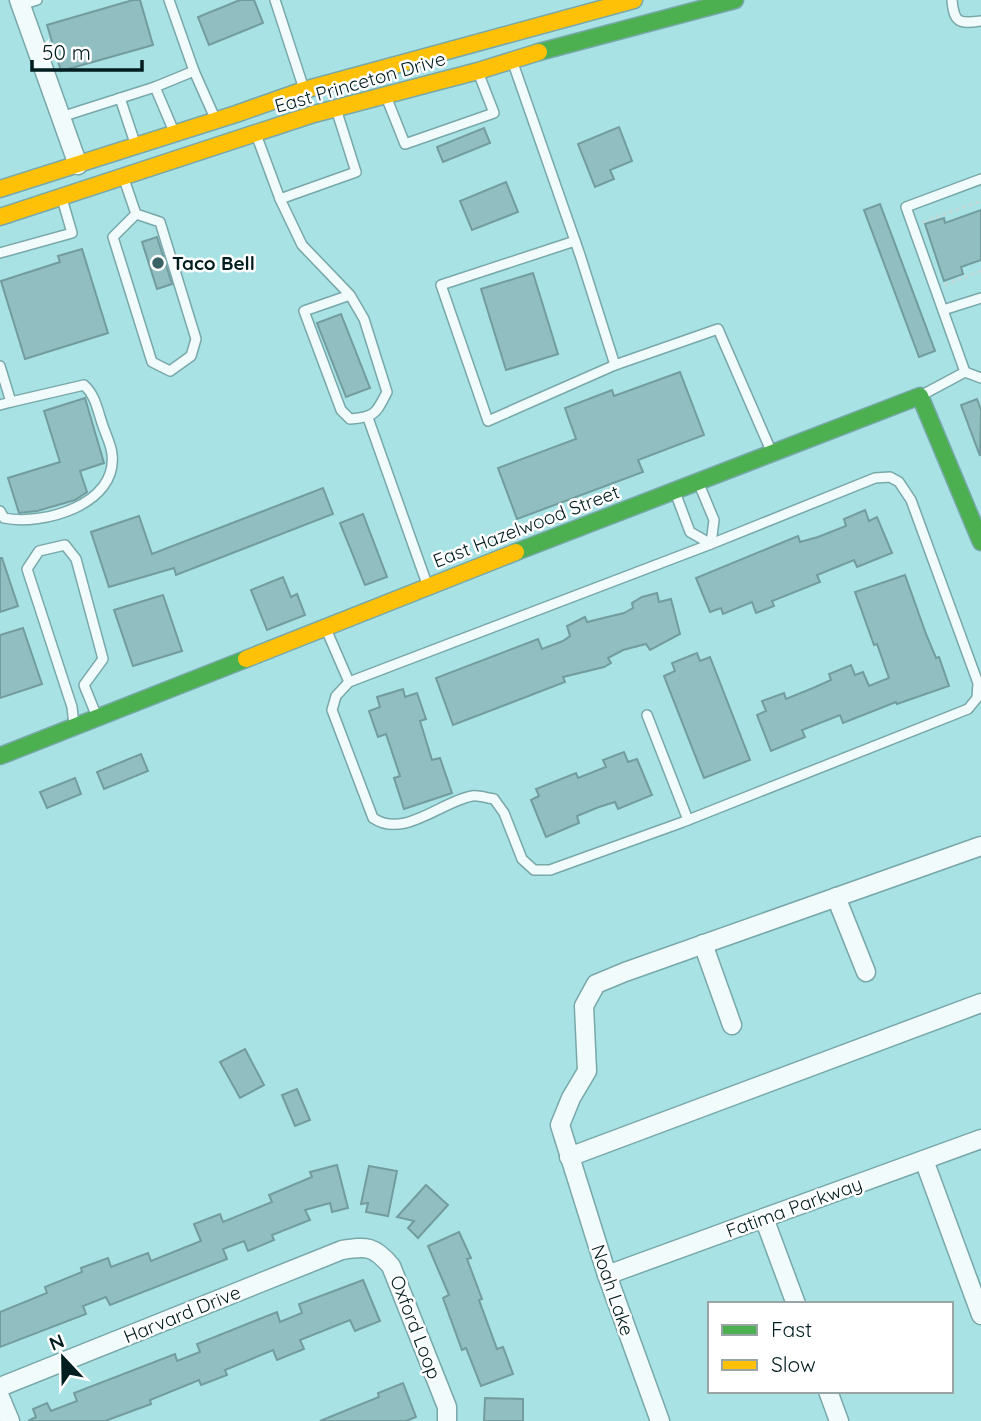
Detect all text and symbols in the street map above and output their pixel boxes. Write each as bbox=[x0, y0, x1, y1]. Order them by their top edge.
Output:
scale bar bbox=[32, 28, 142, 72]
text: 50 m bbox=[42, 39, 91, 65]
street label: East Princeton Drive bbox=[272, 46, 448, 118]
place label: Taco Bell bbox=[172, 251, 255, 275]
marker: Taco Bell bbox=[150, 255, 166, 271]
street label: East Hazelwood Street bbox=[429, 479, 623, 573]
street label: Fatima Parkway bbox=[723, 1171, 865, 1243]
street label: Noah Lake bbox=[586, 1241, 640, 1339]
street label: Oxford Loop bbox=[385, 1272, 447, 1382]
street label: Harvard Drive bbox=[120, 1280, 244, 1348]
legend bbox=[708, 1302, 953, 1393]
text: Fast bbox=[771, 1316, 812, 1342]
north arrow bbox=[28, 1323, 98, 1393]
text: N bbox=[46, 1328, 68, 1356]
text: Slow bbox=[771, 1351, 816, 1377]

